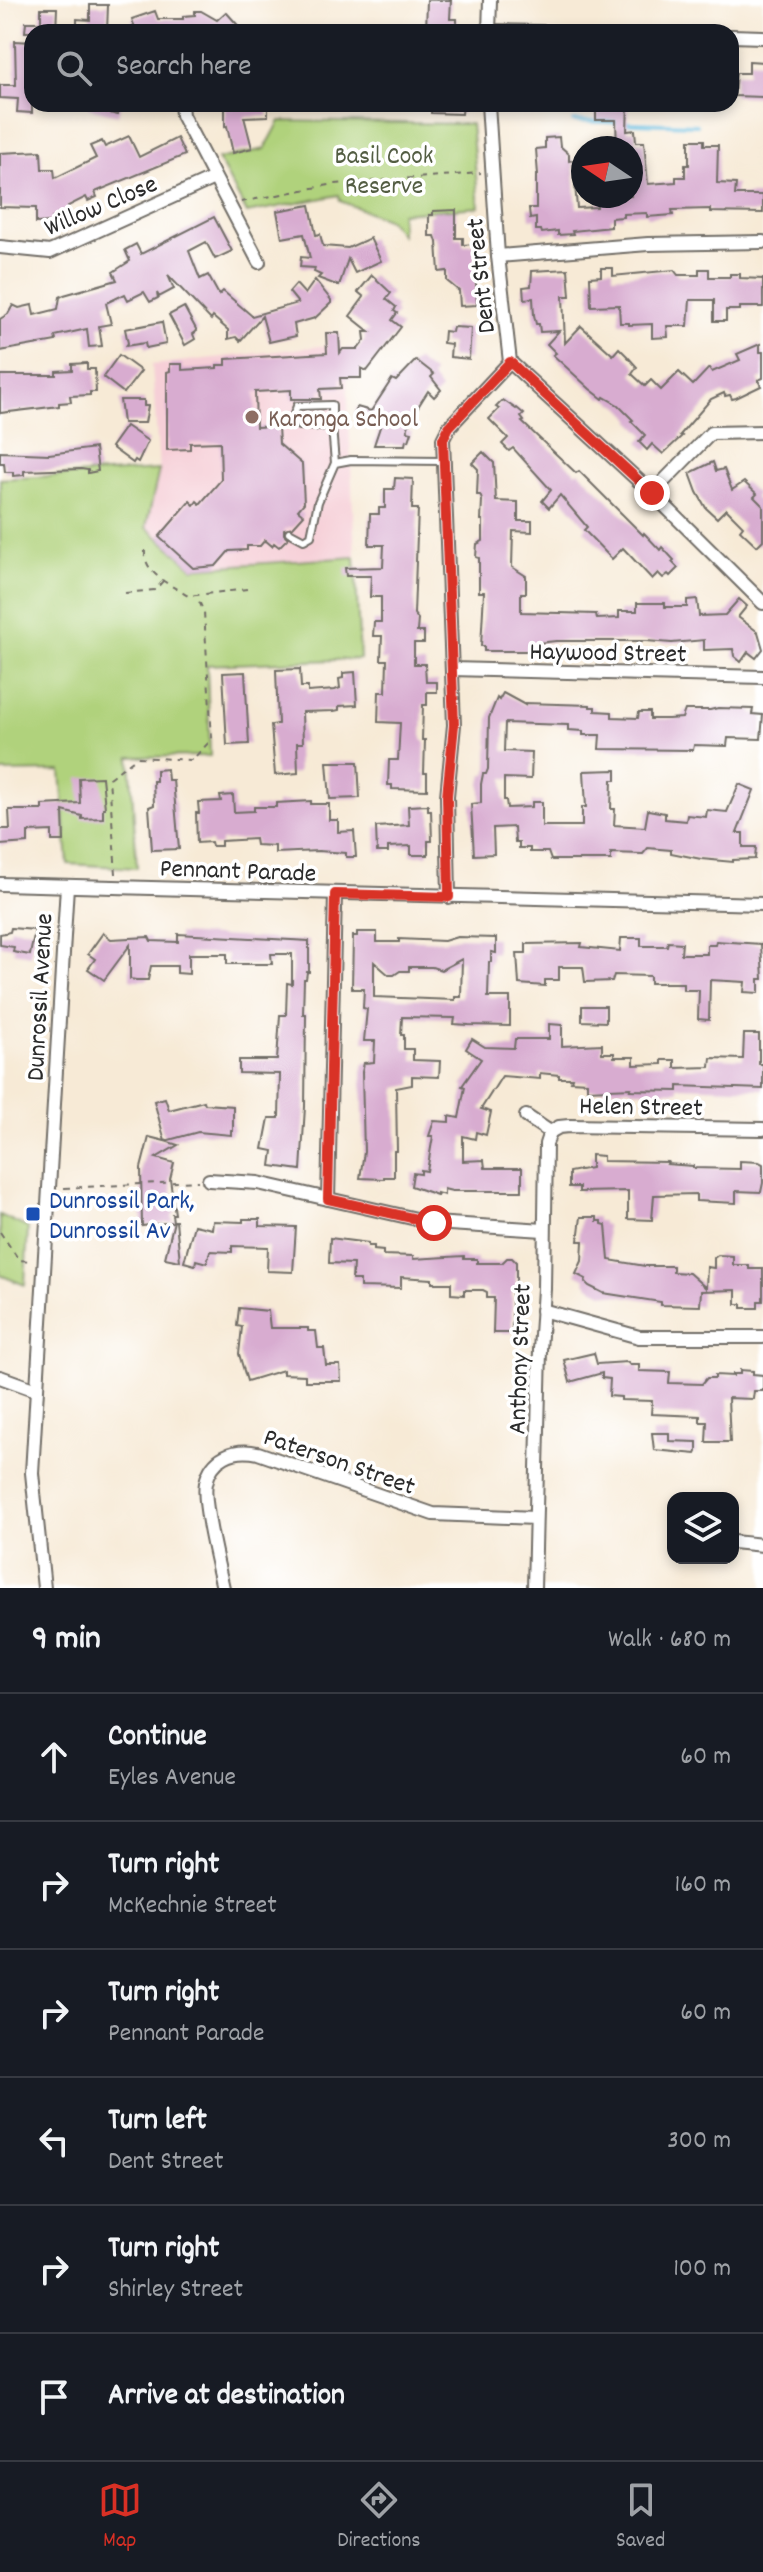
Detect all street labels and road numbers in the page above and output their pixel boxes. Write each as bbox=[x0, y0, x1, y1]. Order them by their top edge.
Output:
street label: Willow Close bbox=[39, 167, 164, 248]
street label: Dent Street bbox=[458, 216, 507, 335]
street label: Haywood Street bbox=[529, 635, 687, 674]
street label: Pennant Parade bbox=[159, 851, 317, 894]
street label: Dunrossil Avenue bbox=[19, 912, 64, 1082]
street label: Helen Street bbox=[579, 1089, 703, 1128]
street label: Anthony Street bbox=[500, 1283, 543, 1435]
street label: Paterson Street bbox=[258, 1420, 420, 1507]

